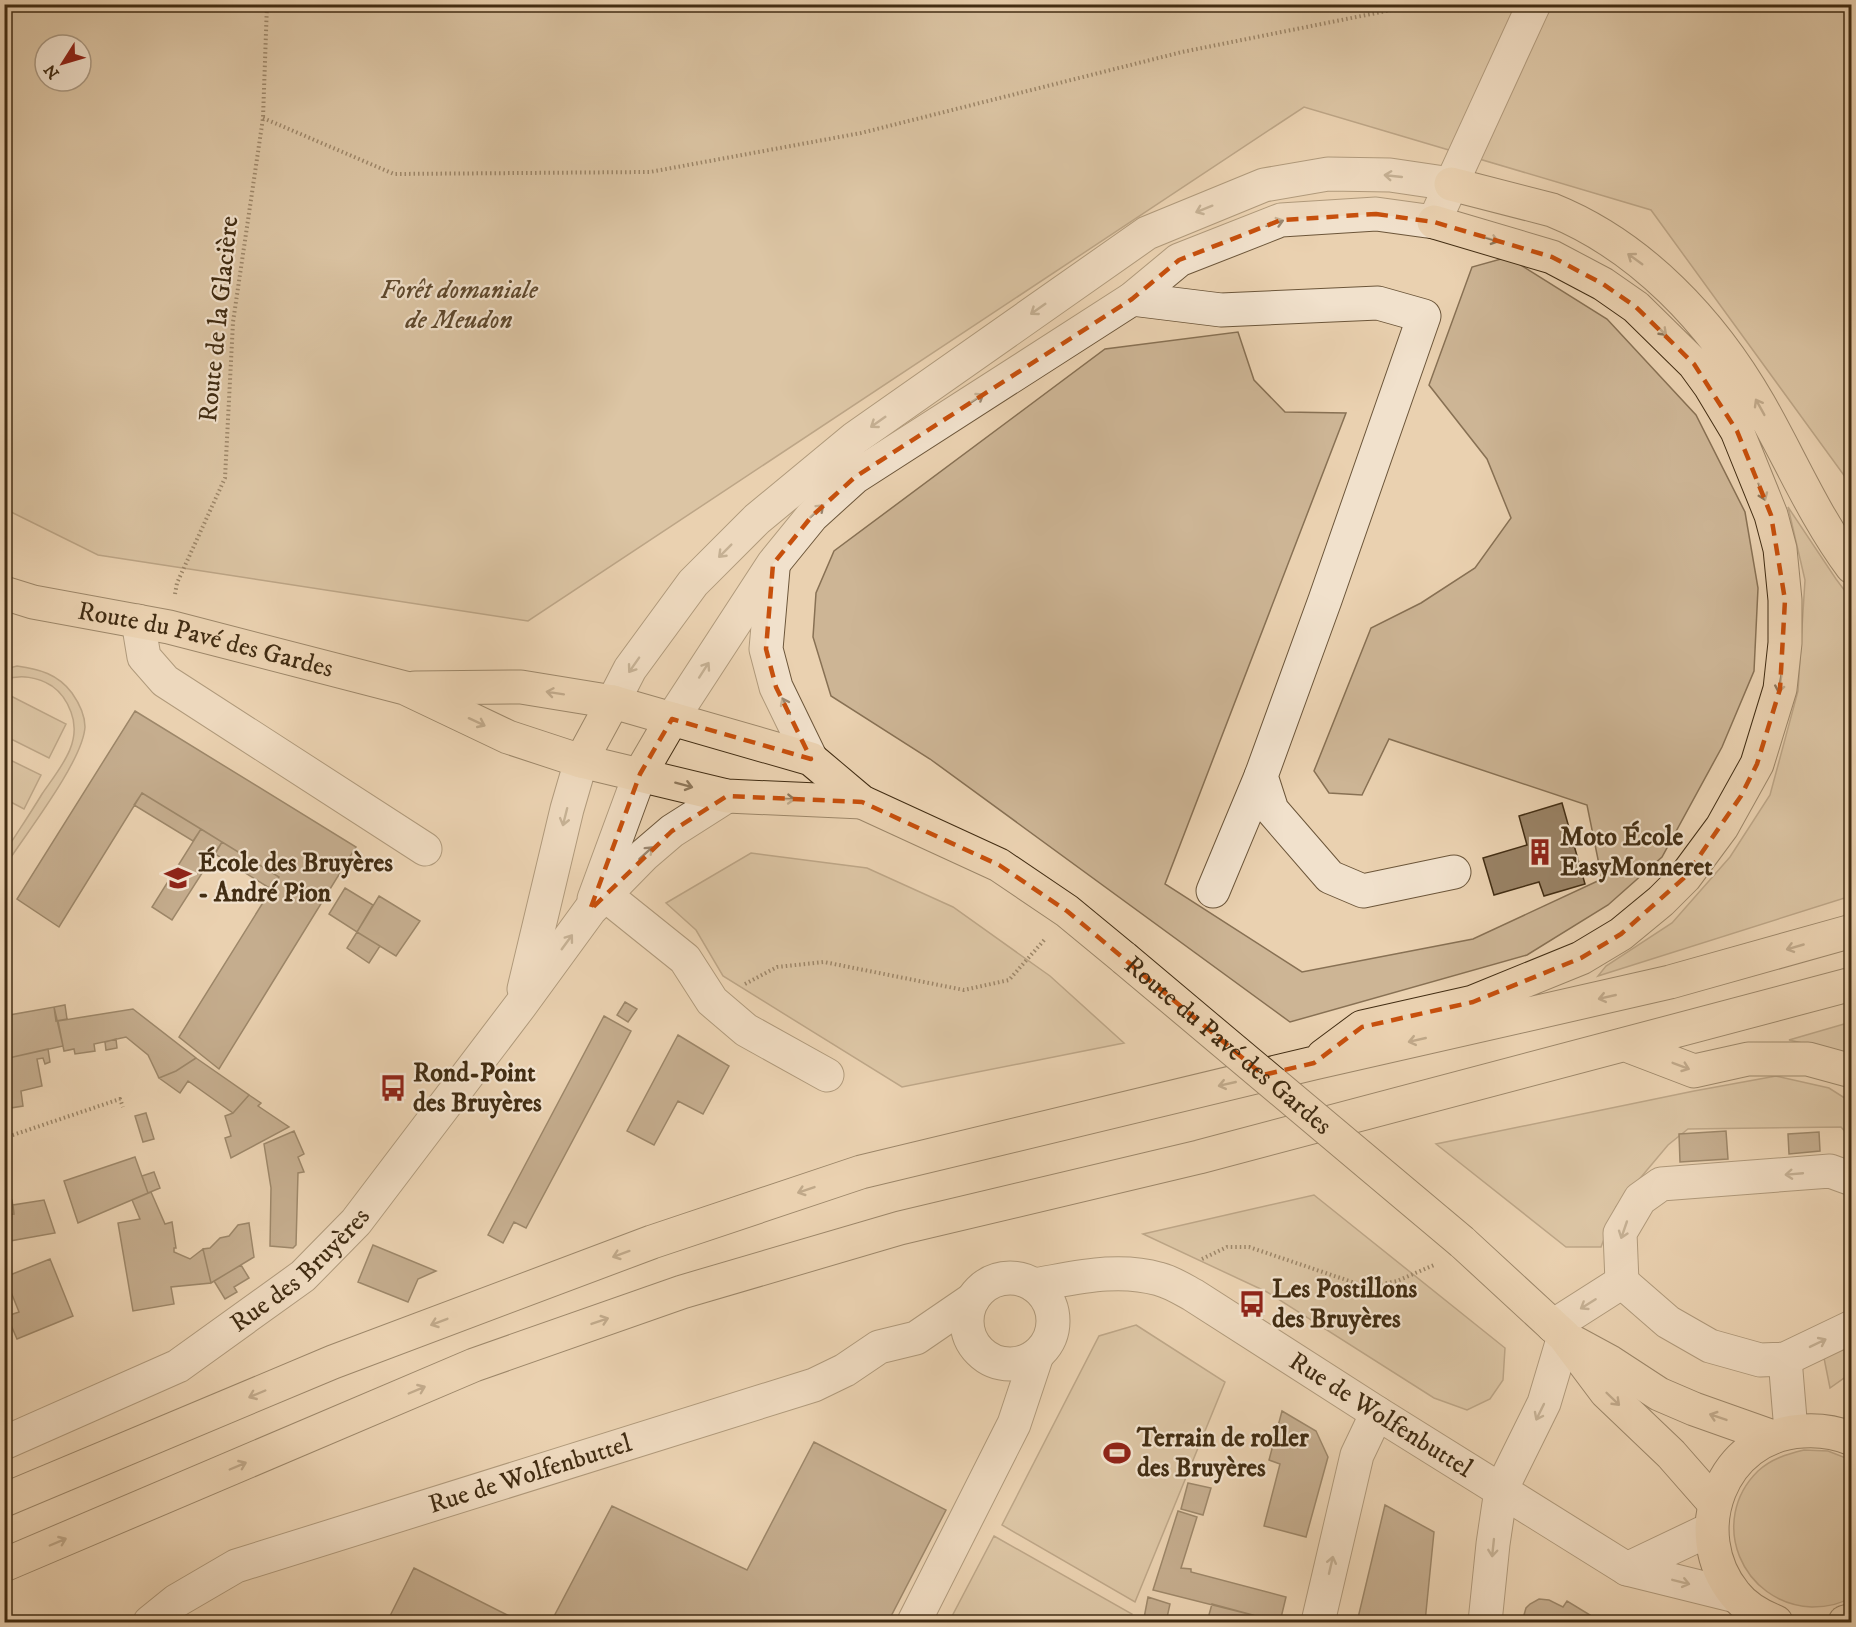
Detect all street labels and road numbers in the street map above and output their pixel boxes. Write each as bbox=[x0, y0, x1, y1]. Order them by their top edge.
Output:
street label: Route de la Glacière bbox=[192, 214, 246, 424]
street label: Route du Pavé des Gardes bbox=[75, 594, 337, 685]
street label: Route du Pavé des Gardes bbox=[1117, 949, 1339, 1142]
street label: Rue des Bruyères bbox=[224, 1201, 377, 1340]
street label: Rue de Wolfenbuttel bbox=[1283, 1345, 1479, 1485]
street label: Rue de Wolfenbuttel bbox=[424, 1427, 636, 1521]

